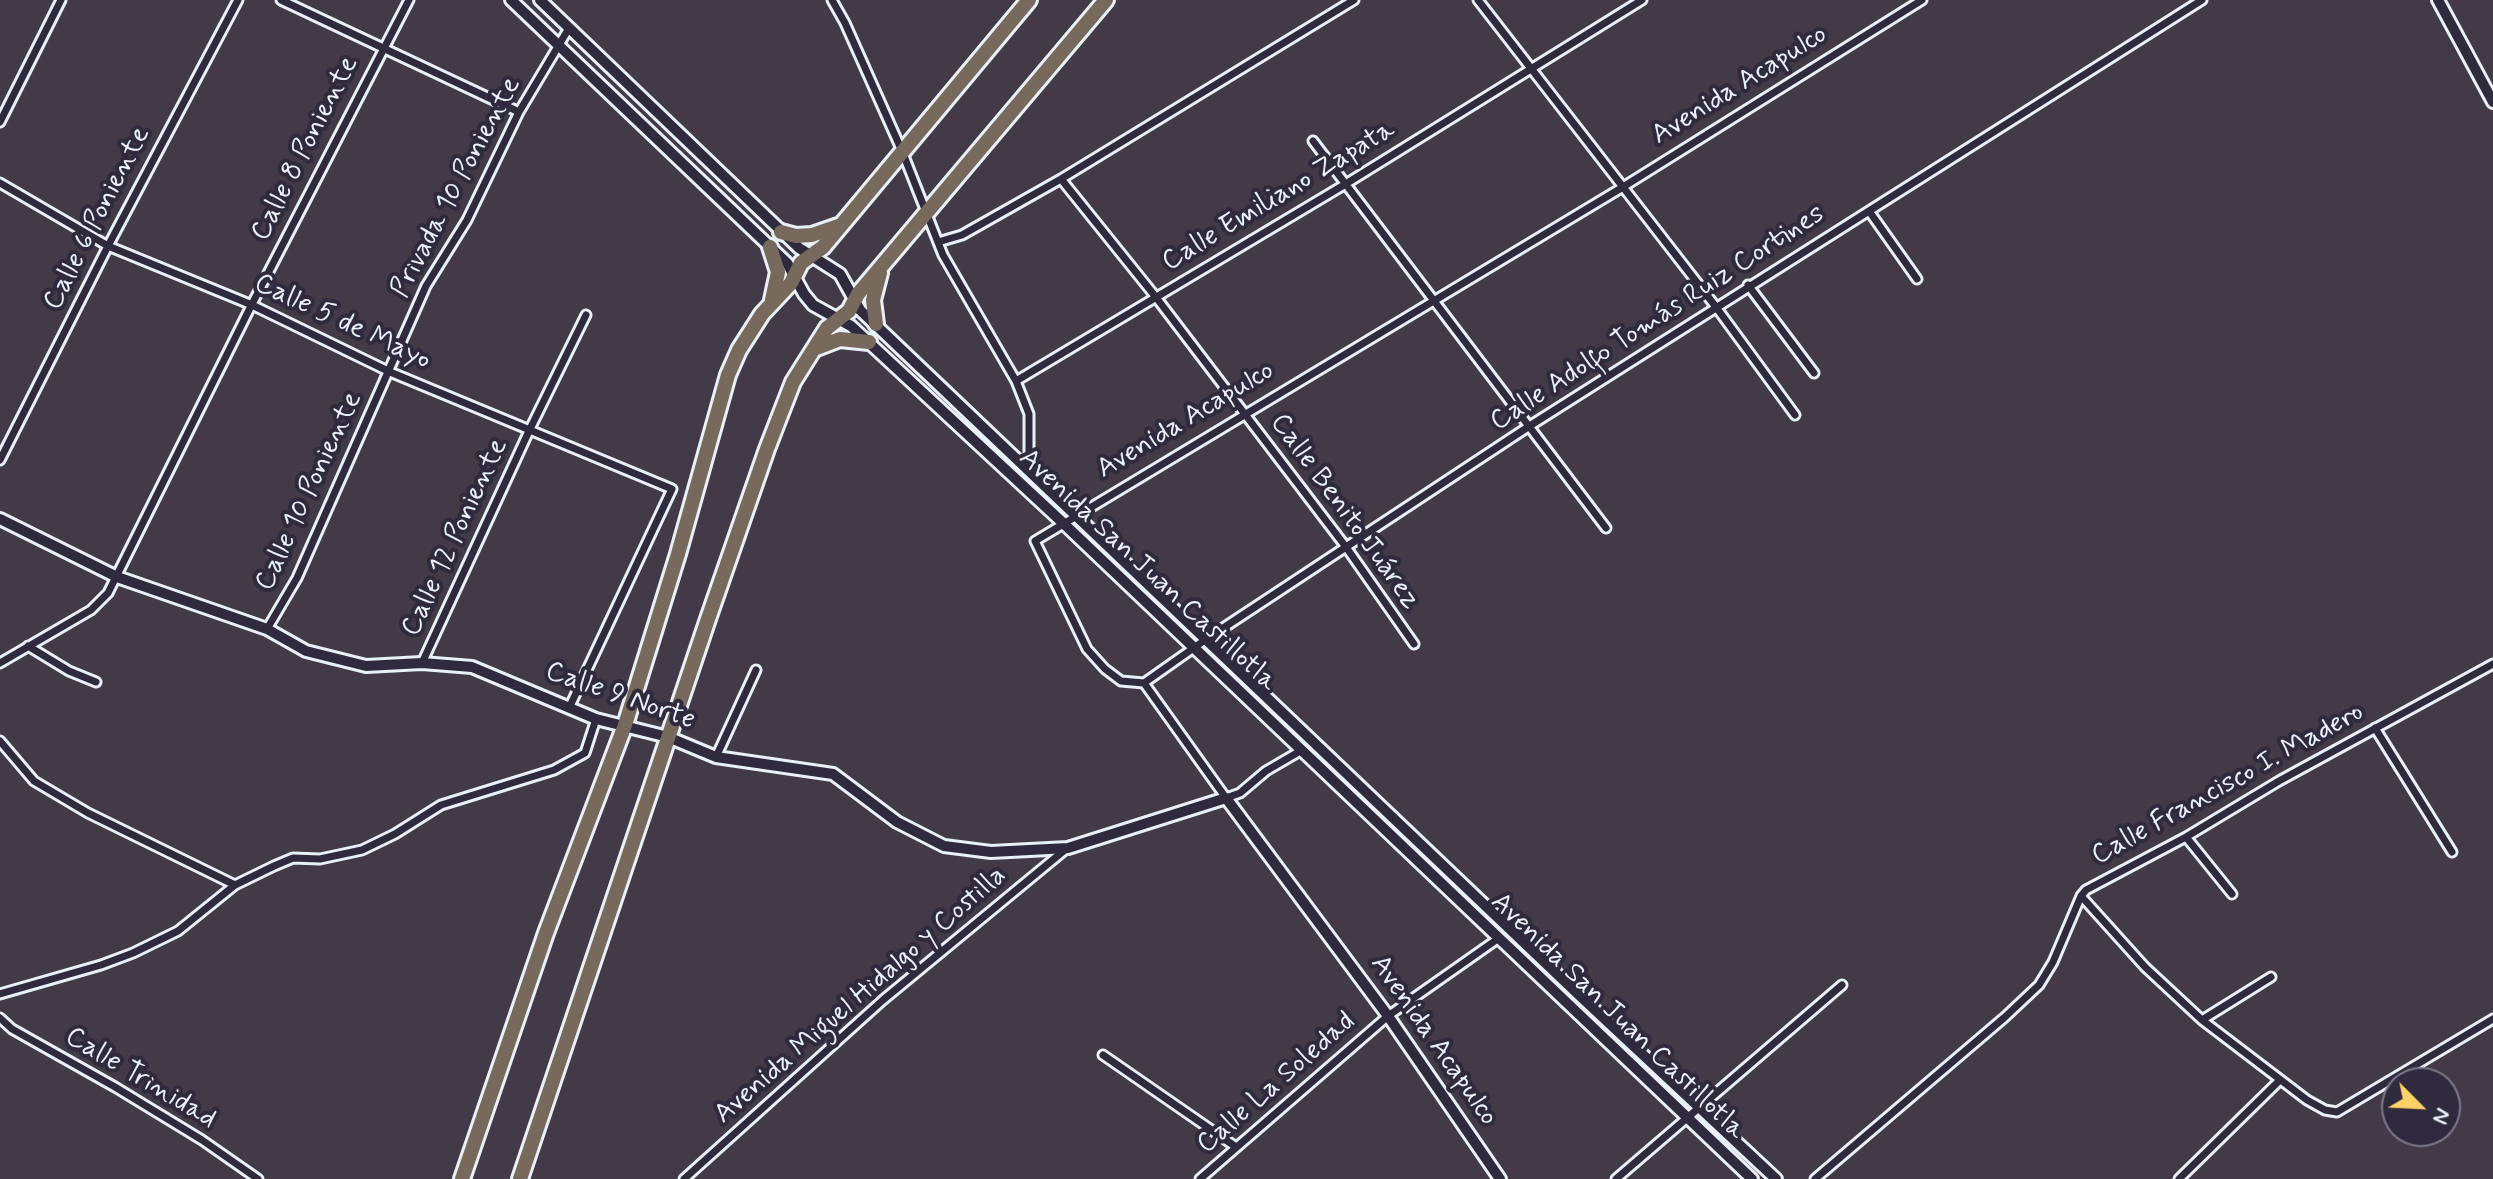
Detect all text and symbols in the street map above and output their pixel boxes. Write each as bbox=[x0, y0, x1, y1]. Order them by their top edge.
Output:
street label: Avenida Acapulco bbox=[1646, 19, 1834, 153]
street label: Calle 8 Poniente bbox=[245, 51, 367, 247]
street label: Privada 10 Poniente bbox=[385, 72, 529, 304]
street label: Calle Emiliano Zapata bbox=[1157, 114, 1401, 280]
street label: Calle 6 Poniente bbox=[37, 122, 159, 316]
street label: Calle Adolfo Tomás Ruiz Cortines bbox=[1485, 198, 1831, 440]
street label: Calle 5 de Mayo bbox=[248, 267, 436, 379]
street label: Avenida Acapulco bbox=[1091, 355, 1281, 487]
street label: Calle 10 Poniente bbox=[249, 387, 371, 597]
street label: Calle Benito Juárez bbox=[1262, 408, 1426, 616]
street label: Calle 12 Poniente bbox=[396, 434, 516, 642]
street label: Avenida San Juan Castillotla bbox=[1011, 442, 1283, 700]
street label: Calle 9 Norte bbox=[541, 656, 699, 738]
street label: Calle Francisco I. Madero bbox=[2086, 696, 2370, 874]
street label: Avenida Miguel Hidalgo y Costilla bbox=[708, 860, 1014, 1132]
street label: Avenida San Juan Castillotla bbox=[1483, 886, 1751, 1148]
street label: Avenida Acapulco bbox=[1362, 949, 1504, 1133]
street label: Calle La Soledad bbox=[1191, 1006, 1363, 1162]
street label: Calle Trinidad bbox=[58, 1021, 222, 1137]
north arrow bbox=[2381, 1067, 2461, 1147]
text: N bbox=[2425, 1104, 2457, 1128]

